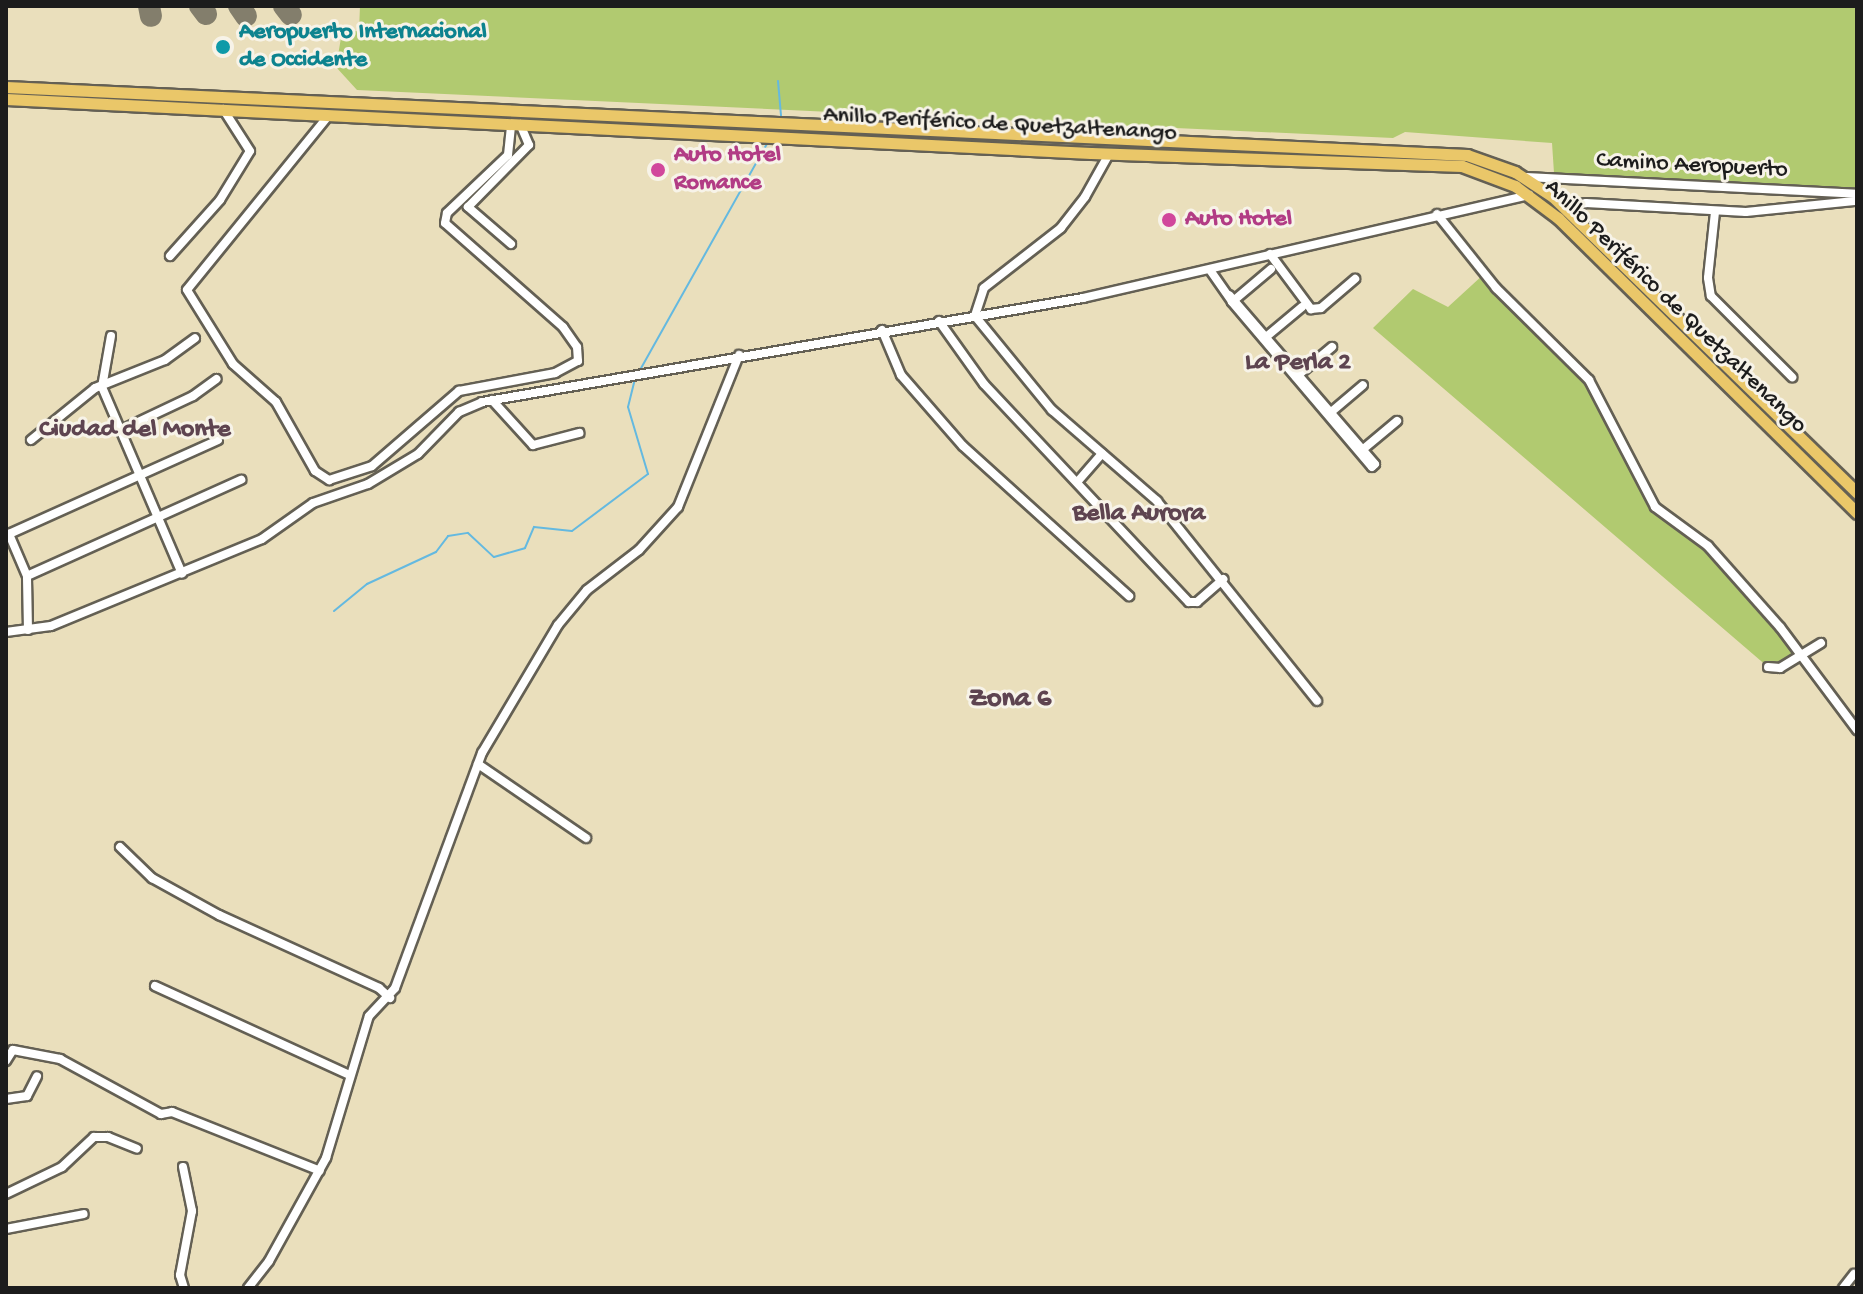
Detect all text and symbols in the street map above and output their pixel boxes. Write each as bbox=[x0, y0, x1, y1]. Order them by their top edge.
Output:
place label: Aeropuerto Internacional de Occidente bbox=[239, 19, 487, 75]
marker: Aeropuerto Internacional de Occidente bbox=[214, 38, 232, 56]
street label: Anillo Periférico de Quetzaltenango bbox=[823, 101, 1177, 149]
place label: Auto Hotel Romance bbox=[674, 142, 781, 198]
street label: Camino Aeropuerto bbox=[1595, 147, 1789, 185]
marker: Auto Hotel Romance bbox=[649, 161, 667, 179]
street label: Anillo Periférico de Quetzaltenango bbox=[1538, 174, 1812, 440]
place label: Auto Hotel bbox=[1185, 206, 1292, 234]
marker: Auto Hotel bbox=[1160, 211, 1178, 229]
district label: La Perla 2 bbox=[1245, 348, 1351, 380]
district label: Ciudad del Monte bbox=[39, 415, 231, 447]
district label: Bella Aurora bbox=[1073, 499, 1205, 531]
district label: Zona 6 bbox=[969, 683, 1051, 717]

